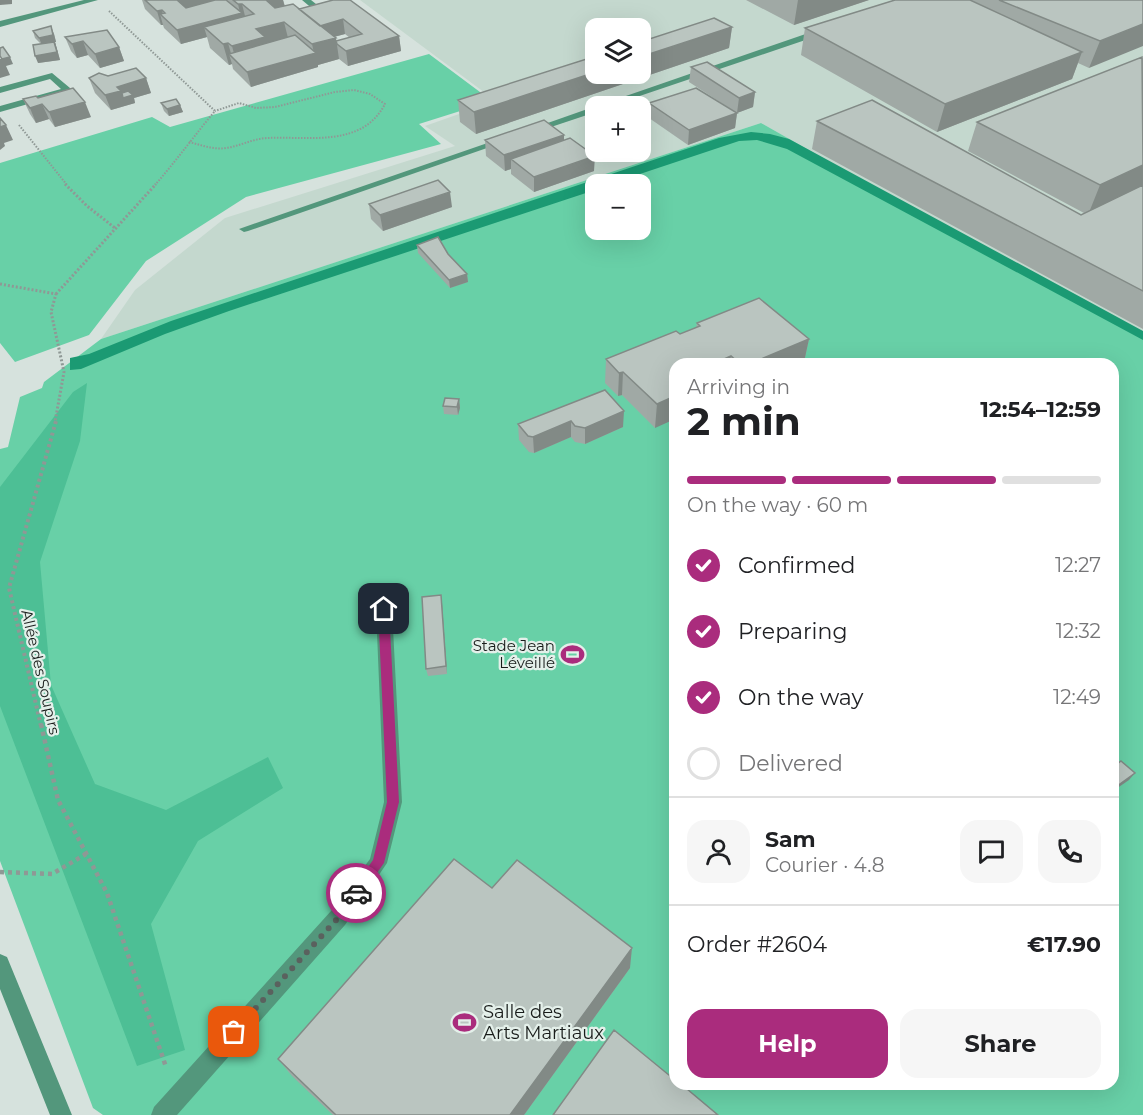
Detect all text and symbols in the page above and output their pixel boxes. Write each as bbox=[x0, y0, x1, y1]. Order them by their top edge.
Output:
map controls bbox=[585, 18, 651, 240]
button: layers bbox=[585, 18, 651, 84]
button: + bbox=[585, 96, 651, 162]
button: − bbox=[585, 174, 651, 240]
text: Arriving in bbox=[687, 375, 790, 399]
text: 12:54–12:59 bbox=[980, 396, 1101, 423]
text: 2 min bbox=[687, 397, 801, 445]
text: On the way · 60 m bbox=[687, 493, 868, 517]
icon: check bbox=[687, 549, 720, 582]
text: Confirmed bbox=[738, 552, 855, 579]
text: 12:27 bbox=[1055, 553, 1101, 577]
pin bbox=[358, 583, 409, 634]
icon: home bbox=[367, 592, 400, 625]
street label: Allée des Soupirs bbox=[17, 608, 65, 736]
icon: check bbox=[687, 615, 720, 648]
text: Preparing bbox=[738, 618, 847, 645]
text: 12:32 bbox=[1056, 619, 1101, 643]
place label: Stade Jean Léveillé bbox=[473, 636, 555, 672]
sports icon: Stade Jean Léveillé bbox=[560, 641, 586, 667]
icon: check bbox=[687, 681, 720, 714]
text: On the way bbox=[738, 684, 863, 711]
text: 12:49 bbox=[1053, 685, 1101, 709]
text: Delivered bbox=[738, 750, 843, 777]
button: person bbox=[687, 820, 750, 883]
button: chat bbox=[960, 820, 1023, 883]
button: phone bbox=[1038, 820, 1101, 883]
text: Sam bbox=[765, 826, 816, 853]
text: Courier · 4.8 bbox=[765, 853, 884, 877]
courier bbox=[326, 863, 386, 923]
icon: car bbox=[340, 877, 373, 910]
text: Order #2604 bbox=[687, 931, 827, 958]
text: €17.90 bbox=[1027, 931, 1101, 958]
place label: Salle des Arts Martiaux bbox=[483, 1001, 604, 1044]
pin bbox=[208, 1006, 259, 1057]
sports icon: Salle des Arts Martiaux bbox=[452, 1009, 478, 1035]
button: Help bbox=[687, 1009, 888, 1078]
button: Share bbox=[900, 1009, 1101, 1078]
icon: bag bbox=[217, 1015, 250, 1048]

